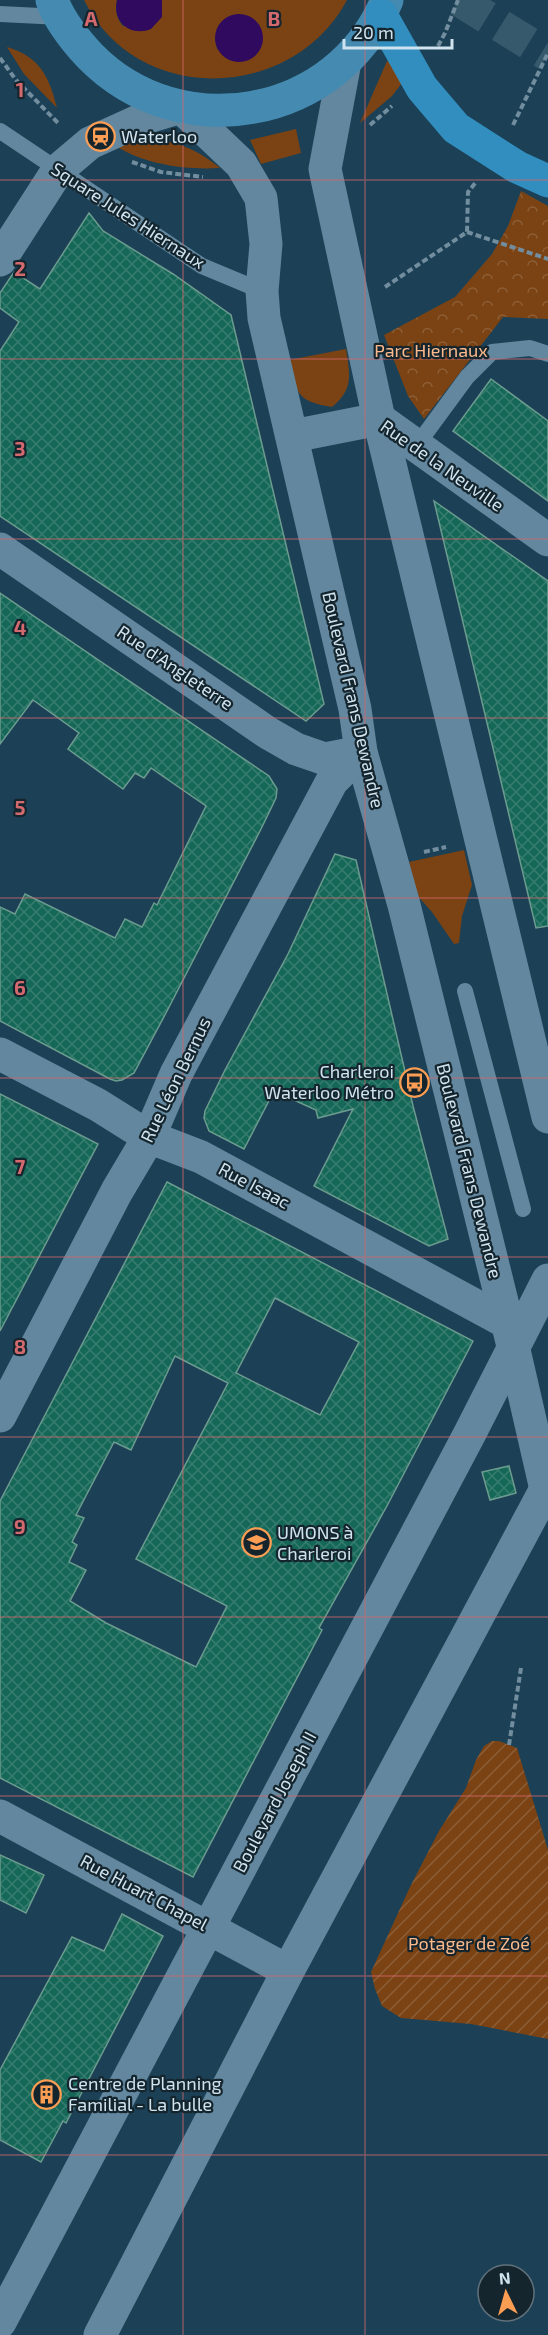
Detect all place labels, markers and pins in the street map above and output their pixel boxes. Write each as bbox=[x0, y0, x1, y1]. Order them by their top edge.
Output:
station icon: Waterloo bbox=[84, 121, 116, 153]
place label: Waterloo bbox=[121, 125, 197, 147]
place label: Charleroi Waterloo Métro bbox=[264, 1060, 394, 1103]
bus stop icon: Charleroi Waterloo Métro bbox=[399, 1066, 431, 1098]
place label: UMONS à Charleroi bbox=[277, 1521, 353, 1564]
school or university icon: UMONS à Charleroi bbox=[240, 1527, 272, 1559]
place label: Centre de Planning Familial - La bulle bbox=[68, 2072, 222, 2115]
building icon: Centre de Planning Familial - La bulle bbox=[31, 2078, 63, 2110]

